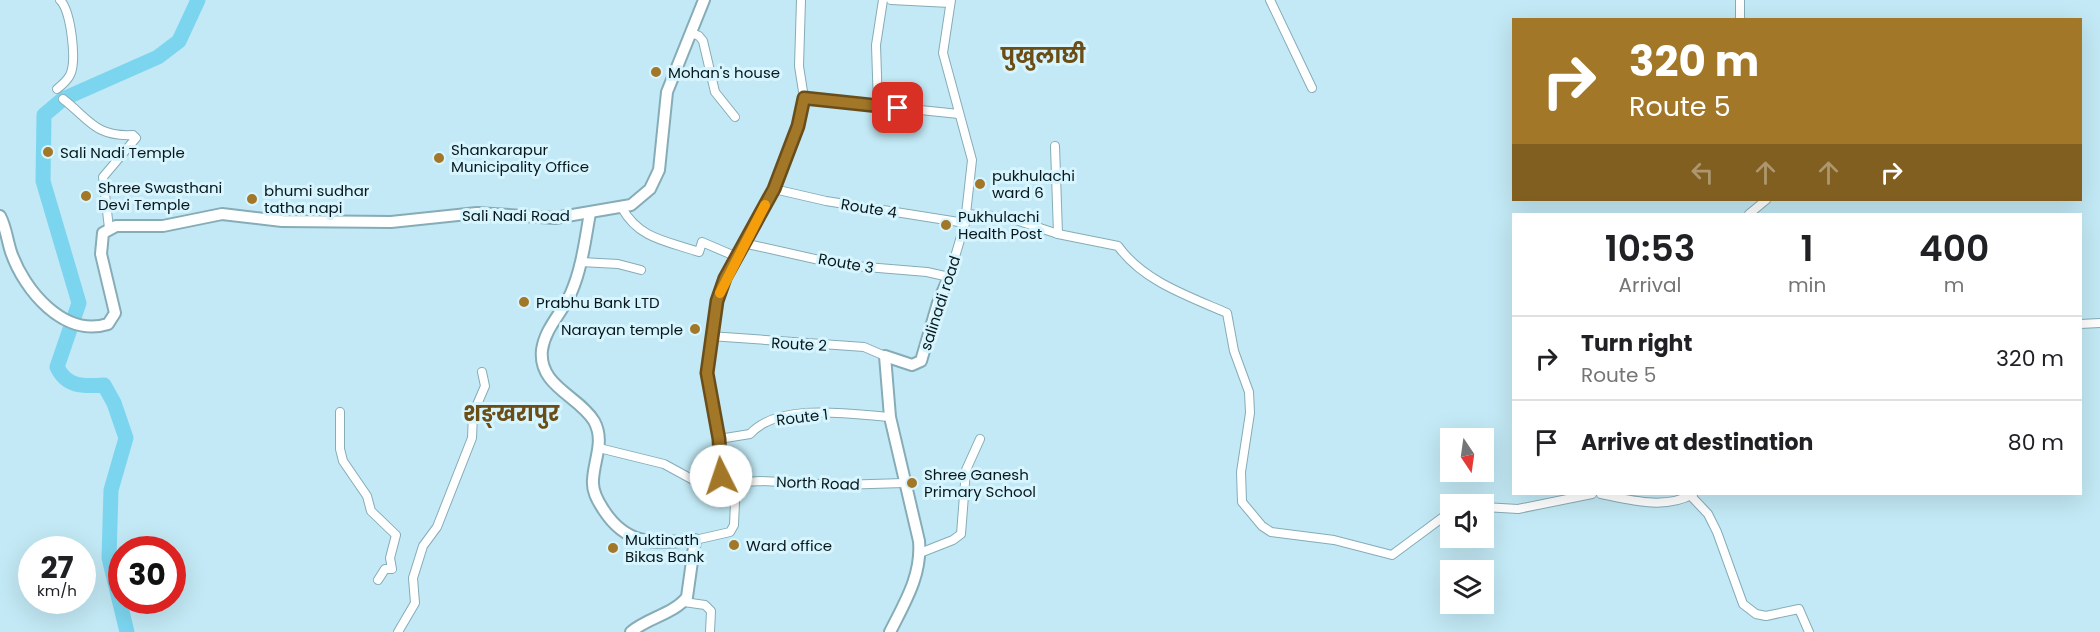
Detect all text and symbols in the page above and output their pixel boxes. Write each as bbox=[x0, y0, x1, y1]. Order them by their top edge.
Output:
text: 320 m bbox=[1629, 32, 1759, 91]
district label: पुखुलाछी bbox=[1000, 41, 1086, 71]
icon: right bbox=[1530, 42, 1608, 120]
place label: Mohan's house bbox=[668, 62, 780, 83]
marker: Mohan's house bbox=[649, 65, 663, 79]
pin bbox=[872, 82, 923, 133]
text: Route 5 bbox=[1629, 88, 1731, 125]
icon: arrive bbox=[881, 91, 914, 124]
place label: Shankarapur Municipality Office bbox=[451, 139, 589, 177]
place label: Sali Nadi Temple bbox=[60, 142, 185, 163]
marker: Sali Nadi Temple bbox=[41, 145, 55, 159]
marker: Shankarapur Municipality Office bbox=[432, 151, 446, 165]
icon: left bbox=[1686, 156, 1719, 189]
icon: ahead bbox=[1749, 156, 1782, 189]
icon: ahead bbox=[1812, 156, 1845, 189]
icon: right bbox=[1875, 156, 1908, 189]
place label: pukhulachi ward 6 bbox=[992, 165, 1075, 203]
place label: Shree Swasthani Devi Temple bbox=[98, 177, 222, 215]
marker: pukhulachi ward 6 bbox=[973, 177, 987, 191]
place label: bhumi sudhar tatha napi bbox=[264, 180, 370, 218]
marker: Shree Swasthani Devi Temple bbox=[79, 189, 93, 203]
marker: bhumi sudhar tatha napi bbox=[245, 192, 259, 206]
street label: Route 4 bbox=[839, 193, 899, 223]
street label: Sali Nadi Road bbox=[462, 205, 570, 226]
place label: Pukhulachi Health Post bbox=[958, 206, 1042, 244]
marker: Pukhulachi Health Post bbox=[939, 218, 953, 232]
text: 10:53 bbox=[1605, 223, 1695, 274]
text: 1 bbox=[1801, 223, 1814, 274]
text: 400 bbox=[1919, 223, 1989, 274]
street label: Route 3 bbox=[817, 248, 875, 278]
street label: salinadi road bbox=[915, 253, 965, 353]
text: Arrival bbox=[1618, 271, 1681, 299]
text: min bbox=[1788, 271, 1826, 299]
text: m bbox=[1944, 271, 1964, 299]
place label: Prabhu Bank LTD bbox=[536, 292, 660, 313]
marker: Prabhu Bank LTD bbox=[517, 295, 531, 309]
place label: Narayan temple bbox=[561, 319, 683, 340]
marker: Narayan temple bbox=[688, 322, 702, 336]
text: Turn right bbox=[1581, 328, 1692, 359]
street label: Route 2 bbox=[771, 332, 827, 356]
icon: right bbox=[1530, 342, 1563, 375]
text: 320 m bbox=[1996, 343, 2064, 374]
text: Route 5 bbox=[1581, 361, 1656, 389]
district label: शङ्खरापुर bbox=[463, 399, 560, 429]
street label: Route 1 bbox=[775, 403, 829, 431]
icon: arrive bbox=[1530, 426, 1563, 459]
text: Arrive at destination bbox=[1581, 427, 1813, 458]
text: 80 m bbox=[2008, 427, 2064, 458]
north arrow bbox=[1440, 428, 1494, 482]
map controls bbox=[1440, 428, 1494, 614]
position arrow bbox=[689, 444, 753, 508]
place label: Shree Ganesh Primary School bbox=[924, 464, 1036, 502]
street label: North Road bbox=[776, 471, 860, 495]
marker: Shree Ganesh Primary School bbox=[905, 476, 919, 490]
button: sound bbox=[1440, 494, 1494, 548]
place label: Muktinath Bikas Bank bbox=[625, 529, 705, 567]
place label: Ward office bbox=[746, 535, 832, 556]
speed limit sign: 30 bbox=[108, 536, 186, 614]
marker: Ward office bbox=[727, 538, 741, 552]
marker: Muktinath Bikas Bank bbox=[606, 541, 620, 555]
text: 27 bbox=[40, 546, 74, 589]
button: layers bbox=[1440, 560, 1494, 614]
text: km/h bbox=[37, 580, 77, 601]

